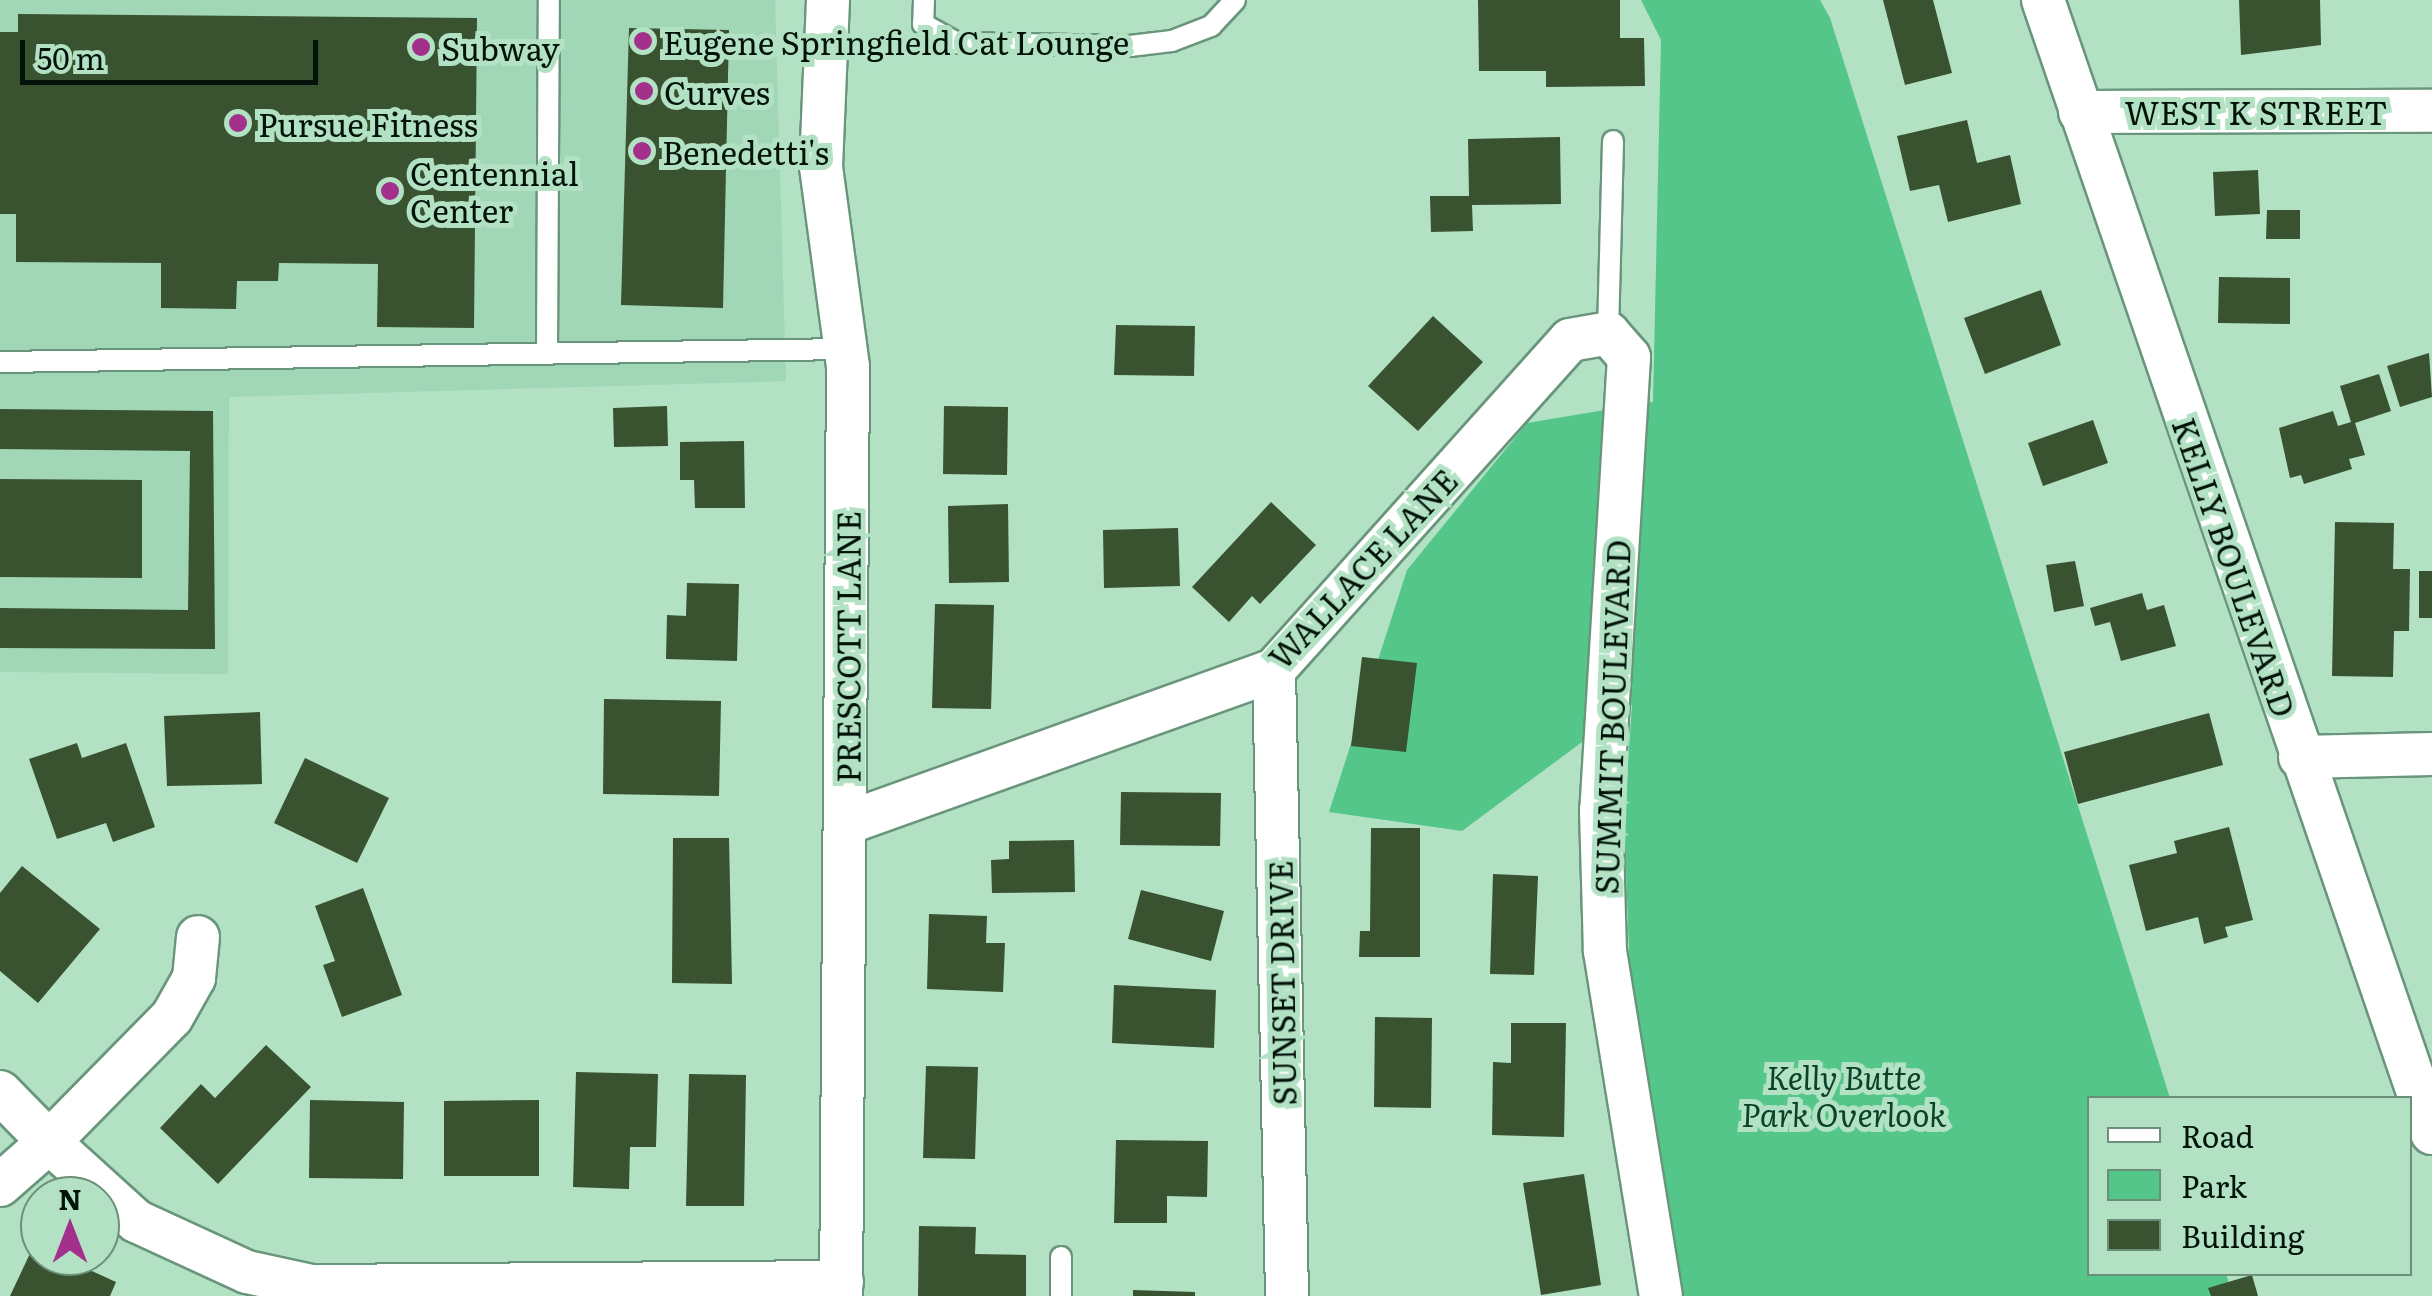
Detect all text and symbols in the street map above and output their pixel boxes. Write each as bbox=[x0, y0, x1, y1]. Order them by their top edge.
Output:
scale bar bbox=[25, 20, 322, 82]
place label: Eugene Springfield Cat Lounge bbox=[663, 22, 1129, 60]
place label: Subway bbox=[441, 28, 560, 66]
marker: Eugene Springfield Cat Lounge bbox=[632, 30, 654, 52]
text: 50 m bbox=[37, 35, 105, 79]
marker: Subway bbox=[410, 36, 432, 58]
place label: Curves bbox=[664, 72, 770, 110]
marker: Curves bbox=[633, 80, 655, 102]
street label: WEST K STREET bbox=[2124, 92, 2388, 130]
place label: Pursue Fitness bbox=[258, 104, 478, 142]
marker: Pursue Fitness bbox=[227, 112, 249, 134]
place label: Benedetti's bbox=[662, 132, 829, 170]
marker: Benedetti's bbox=[631, 140, 653, 162]
place label: Centennial Center bbox=[410, 154, 579, 229]
marker: Centennial Center bbox=[379, 180, 401, 202]
street label: KELLY BOULEVARD bbox=[2166, 412, 2304, 722]
street label: WALLACE LANE bbox=[1260, 460, 1464, 676]
street label: PRESCOTT LANE bbox=[828, 511, 866, 783]
street label: SUMMIT BOULEVARD bbox=[1586, 539, 1636, 895]
street label: SUNSET DRIVE bbox=[1260, 860, 1302, 1106]
park label: Kelly Butte Park Overlook bbox=[1741, 1058, 1947, 1133]
legend bbox=[2087, 1096, 2412, 1276]
text: Road bbox=[2181, 1113, 2254, 1157]
text: Park bbox=[2181, 1163, 2247, 1207]
north arrow bbox=[20, 1176, 120, 1276]
text: N bbox=[58, 1177, 82, 1219]
text: Building bbox=[2181, 1213, 2305, 1257]

